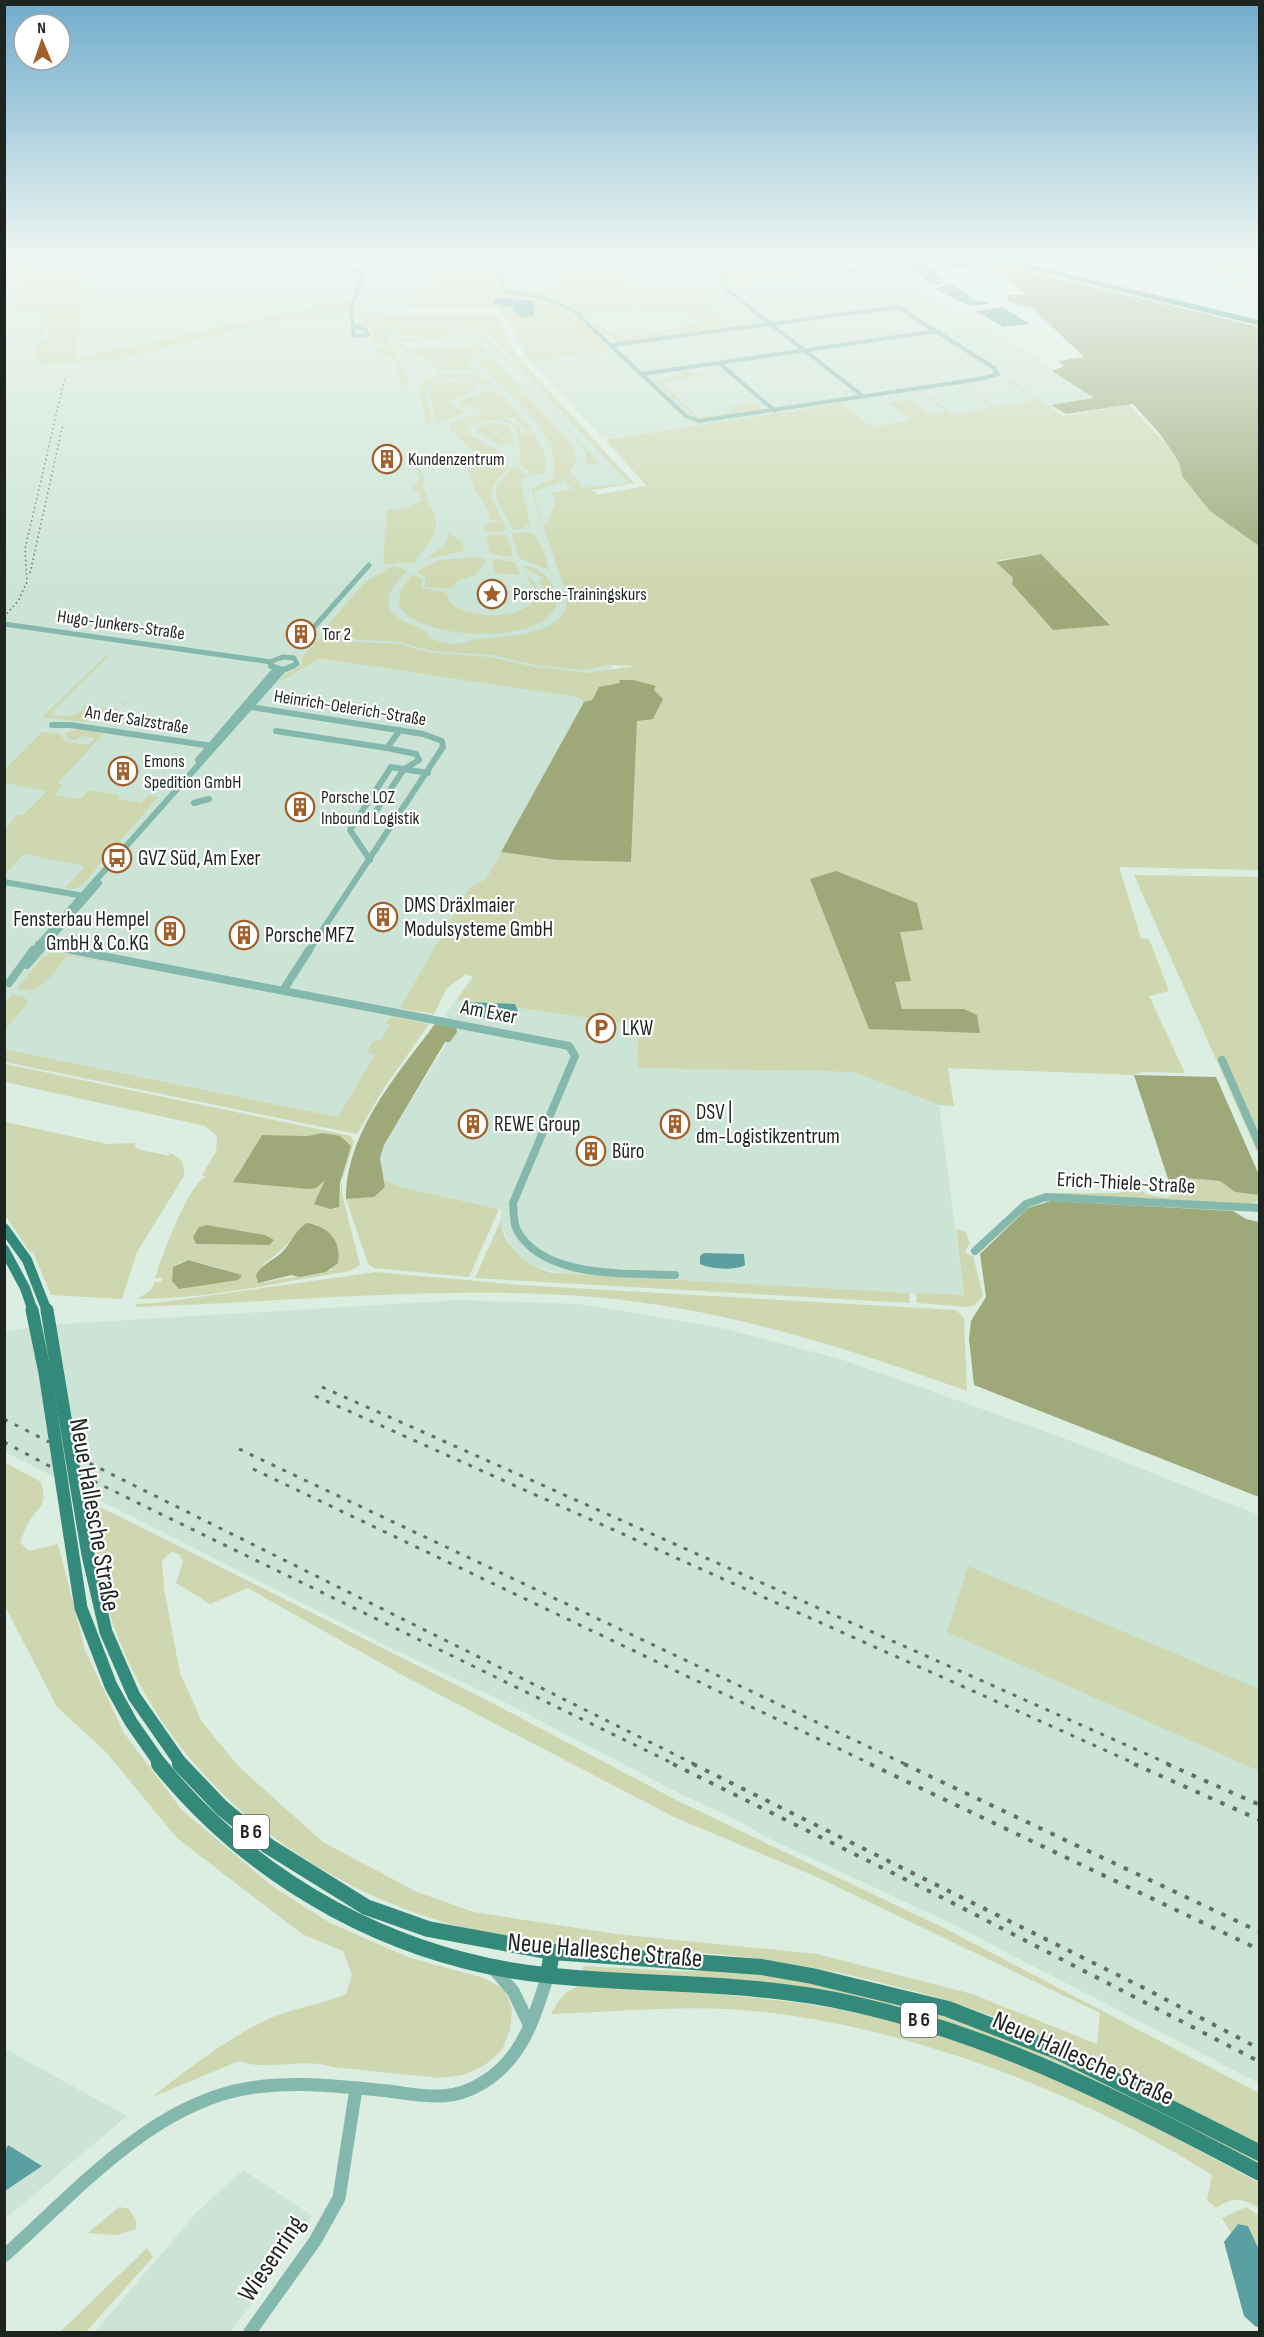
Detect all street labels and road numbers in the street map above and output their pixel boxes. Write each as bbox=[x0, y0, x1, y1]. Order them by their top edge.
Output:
street label: Hugo-Junkers-Straße bbox=[56, 606, 186, 644]
street label: Heinrich-Oelerich-Straße bbox=[272, 686, 428, 730]
street label: An der Salzstraße bbox=[83, 701, 190, 739]
street label: Am Exer bbox=[458, 994, 519, 1030]
street label: Erich-Thiele-Straße bbox=[1056, 1167, 1196, 1199]
street label: Neue Hallesche Straße bbox=[62, 1416, 126, 1614]
road number: B 6 bbox=[233, 1815, 269, 1849]
street label: Neue Hallesche Straße bbox=[506, 1927, 704, 1975]
road number: B 6 bbox=[901, 2003, 937, 2037]
street label: Neue Hallesche Straße bbox=[987, 2005, 1179, 2113]
street label: Wiesenring bbox=[232, 2210, 312, 2308]

